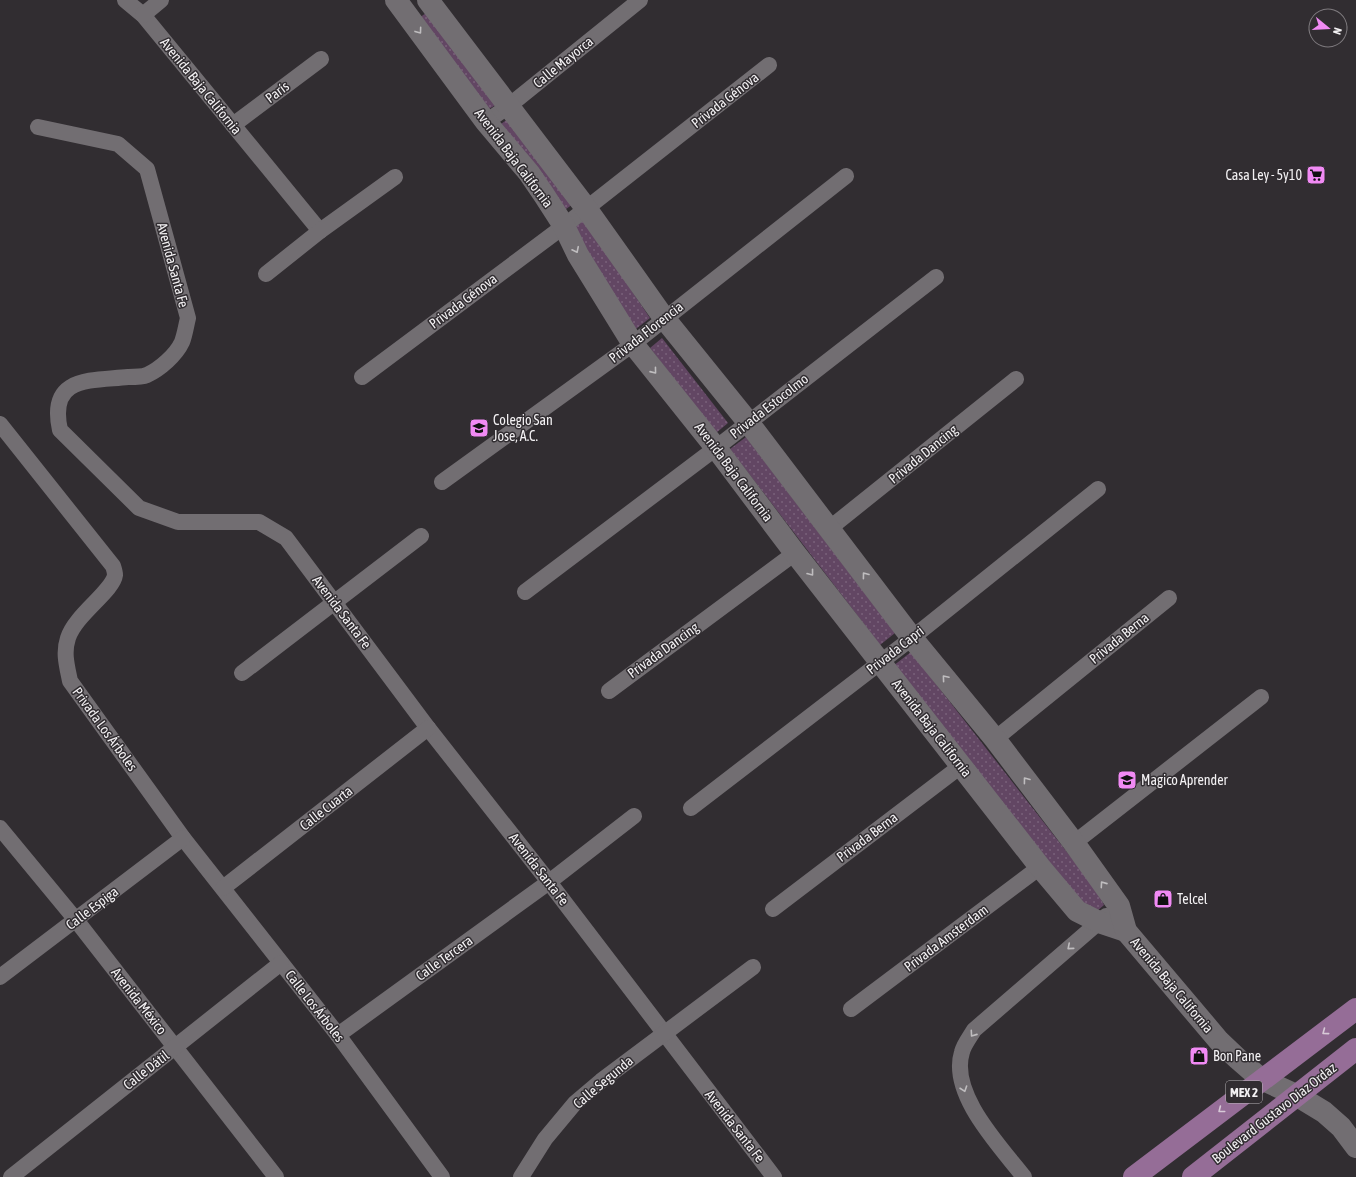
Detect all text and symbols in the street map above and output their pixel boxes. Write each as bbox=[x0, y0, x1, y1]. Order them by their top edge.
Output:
north arrow bbox=[1308, 8, 1348, 48]
text: N bbox=[1331, 26, 1344, 36]
one-way arrow bbox=[414, 27, 421, 34]
street label: Calle Mayorca bbox=[530, 33, 596, 91]
street label: Avenida Baja California bbox=[157, 35, 245, 137]
street label: Privada Génova bbox=[688, 69, 762, 131]
street label: París bbox=[262, 78, 292, 106]
street label: Avenida Baja California bbox=[472, 105, 556, 211]
supermarket icon: Casa Ley - 5y10 bbox=[1305, 164, 1327, 186]
place label: Casa Ley - 5y10 bbox=[1226, 167, 1302, 183]
street label: Avenida Santa Fe bbox=[154, 221, 192, 309]
one-way arrow bbox=[571, 246, 579, 254]
street label: Privada Génova bbox=[426, 270, 500, 332]
street label: Privada Florencia bbox=[606, 298, 686, 366]
one-way arrow bbox=[650, 366, 657, 373]
street label: Privada Estocolmo bbox=[727, 370, 811, 442]
place label: Colegio San Jose, A.C. bbox=[493, 412, 553, 444]
school or university icon: Colegio San Jose, A.C. bbox=[468, 417, 490, 439]
street label: Avenida Baja California bbox=[692, 419, 776, 525]
street label: Privada Dancing bbox=[885, 421, 961, 487]
one-way arrow bbox=[806, 569, 813, 576]
street label: Avenida Santa Fe bbox=[309, 572, 375, 652]
one-way arrow bbox=[863, 573, 870, 580]
street label: Privada Berna bbox=[1086, 609, 1152, 667]
street label: Privada Dancing bbox=[624, 619, 702, 681]
street label: Privada Capri bbox=[863, 623, 927, 677]
one-way arrow bbox=[942, 675, 949, 682]
street label: Avenida Baja California bbox=[889, 676, 975, 780]
street label: Privada Los Árboles bbox=[69, 684, 141, 774]
school or university icon: Magico Aprender bbox=[1116, 769, 1138, 791]
place label: Magico Aprender bbox=[1141, 772, 1229, 788]
one-way arrow bbox=[1023, 777, 1030, 784]
street label: Calle Cuarta bbox=[296, 782, 356, 834]
street label: Privada Berna bbox=[833, 809, 901, 865]
street label: Avenida Santa Fe bbox=[506, 830, 572, 908]
one-way arrow bbox=[1101, 881, 1108, 888]
street label: Calle Espiga bbox=[63, 883, 121, 933]
shop icon: Telcel bbox=[1152, 888, 1174, 910]
place label: Telcel bbox=[1177, 891, 1208, 907]
street label: Privada Amsterdam bbox=[901, 901, 991, 975]
street label: Calle Tercera bbox=[413, 932, 475, 984]
street label: Avenida Baja California bbox=[1127, 934, 1217, 1036]
one-way arrow bbox=[1067, 943, 1074, 950]
street label: Avenida México bbox=[108, 964, 170, 1038]
street label: Calle Los Árboles bbox=[282, 967, 348, 1045]
one-way arrow bbox=[1322, 1027, 1329, 1034]
one-way arrow bbox=[971, 1029, 978, 1036]
shop icon: Bon Pane bbox=[1188, 1045, 1210, 1067]
street label: Calle Dátil bbox=[120, 1047, 172, 1093]
place label: Bon Pane bbox=[1213, 1048, 1261, 1064]
street label: Calle Segunda bbox=[570, 1052, 636, 1112]
street label: Boulevard Gustavo Díaz Ordaz bbox=[1209, 1059, 1339, 1167]
road number: MEX 2 bbox=[1226, 1081, 1262, 1103]
one-way arrow bbox=[960, 1085, 968, 1092]
street label: Avenida Santa Fe bbox=[702, 1087, 768, 1165]
one-way arrow bbox=[1218, 1105, 1225, 1112]

